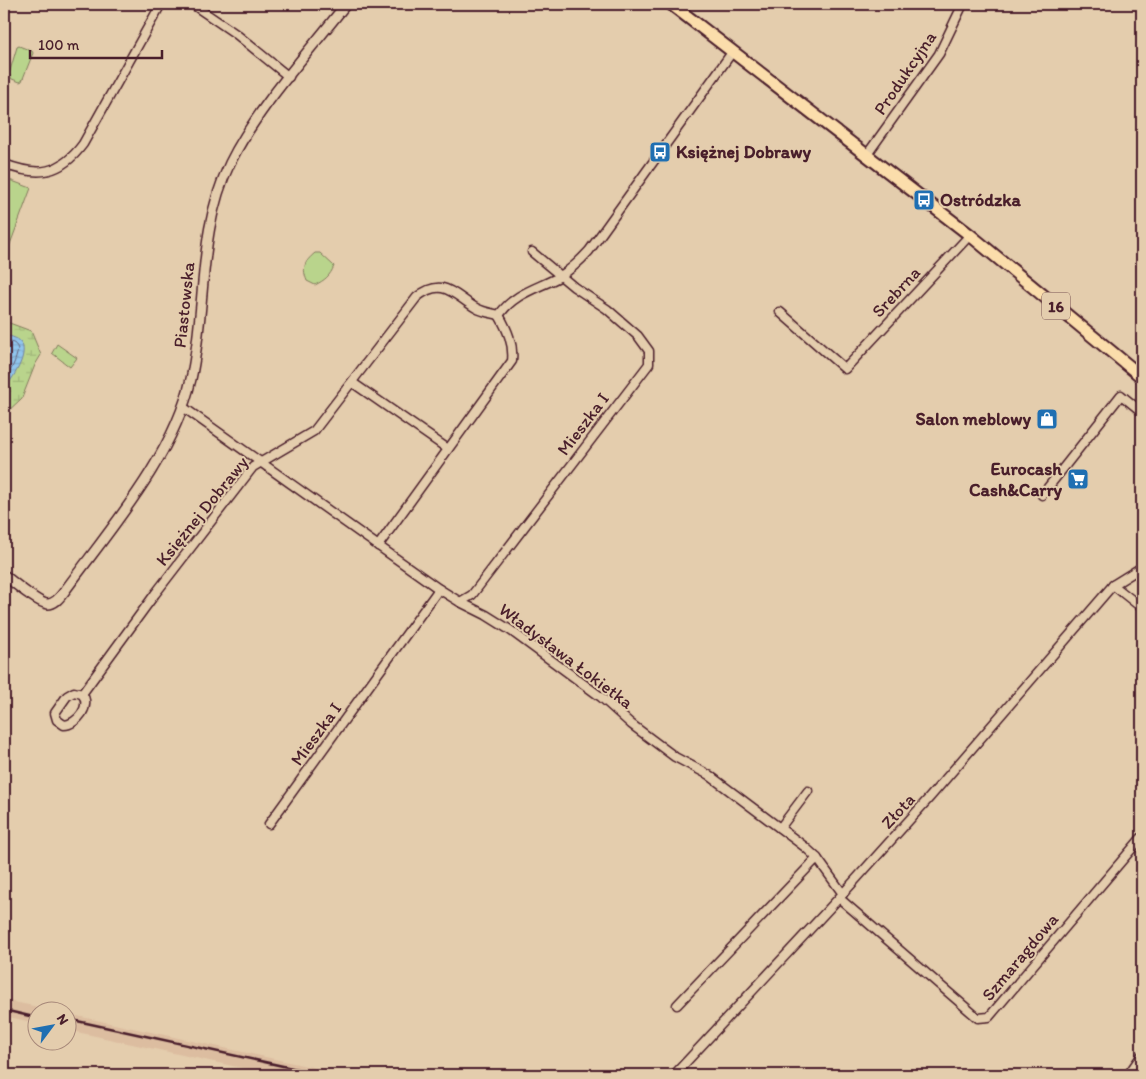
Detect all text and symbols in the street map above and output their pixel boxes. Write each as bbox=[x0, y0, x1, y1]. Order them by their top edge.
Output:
street label: Produkcyjna bbox=[869, 26, 941, 119]
scale bar bbox=[30, 28, 162, 60]
text: 100 m bbox=[38, 36, 80, 54]
bus stop icon: Księżnej Dobrawy bbox=[648, 140, 672, 164]
place label: Księżnej Dobrawy bbox=[676, 141, 811, 163]
bus stop icon: Ostródzka bbox=[912, 188, 936, 212]
place label: Ostródzka bbox=[940, 189, 1022, 211]
street label: Piastowska bbox=[169, 260, 200, 349]
street label: Srebrna bbox=[867, 262, 925, 322]
road number: 16 bbox=[1042, 292, 1070, 320]
street label: Mieszka I bbox=[552, 388, 614, 460]
shop icon: Salon meblowy bbox=[1035, 407, 1059, 431]
place label: Salon meblowy bbox=[915, 408, 1032, 430]
street label: Księżnej Dobrawy bbox=[151, 451, 253, 570]
place label: Eurocash Cash&Carry bbox=[969, 458, 1063, 501]
supermarket icon: Eurocash Cash&Carry bbox=[1066, 467, 1090, 491]
street label: Władysława Łokietka bbox=[494, 598, 638, 714]
street label: Mieszka I bbox=[286, 698, 346, 770]
street label: Złota bbox=[876, 789, 920, 833]
street label: Szmaragdowa bbox=[977, 908, 1064, 1005]
north arrow bbox=[28, 1002, 78, 1052]
text: N bbox=[53, 1011, 72, 1028]

